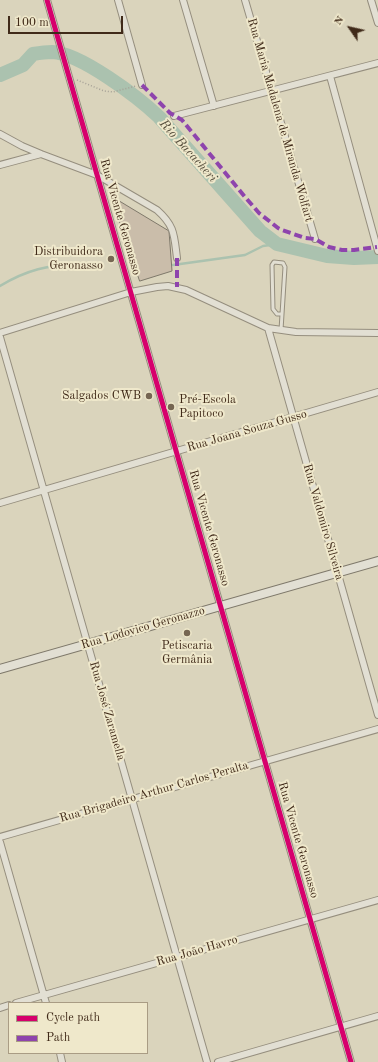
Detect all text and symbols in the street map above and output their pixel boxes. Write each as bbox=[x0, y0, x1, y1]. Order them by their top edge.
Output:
scale bar bbox=[10, 8, 125, 34]
north arrow bbox=[330, 8, 370, 48]
text: N bbox=[333, 14, 347, 28]
street label: Rua Maria Madalena de Miranda Wolfart bbox=[244, 16, 316, 224]
text: 100 m bbox=[15, 17, 49, 29]
water label: Rio Bacacheri bbox=[156, 116, 220, 186]
street label: Rua Vicente Geronasso bbox=[96, 157, 144, 277]
place label: Distribuidora Geronasso bbox=[34, 245, 103, 273]
marker: Distribuidora Geronasso bbox=[106, 254, 116, 264]
place label: Salgados CWB bbox=[62, 389, 141, 403]
marker: Salgados CWB bbox=[144, 391, 154, 401]
place label: Pré-Escola Papitoco bbox=[179, 393, 236, 421]
marker: Pré-Escola Papitoco bbox=[166, 402, 176, 412]
street label: Rua Joana Souza Gusso bbox=[185, 407, 309, 455]
street label: Rua Valdomiro Silveira bbox=[300, 462, 346, 582]
street label: Rua Vicente Geronasso bbox=[185, 468, 233, 588]
street label: Rua Lodovico Geronazzo bbox=[79, 603, 207, 653]
marker: Petiscaria Germânia bbox=[182, 628, 192, 638]
place label: Petiscaria Germânia bbox=[162, 639, 212, 667]
street label: Rua José Zaramella bbox=[86, 660, 128, 762]
street label: Rua Brigadeiro Arthur Carlos Peralta bbox=[58, 758, 250, 826]
street label: Rua Vicente Geronasso bbox=[274, 780, 322, 900]
street label: Rua João Havro bbox=[155, 932, 239, 970]
legend bbox=[8, 1002, 148, 1054]
text: Cycle path bbox=[46, 1012, 100, 1024]
text: Path bbox=[46, 1032, 70, 1044]

